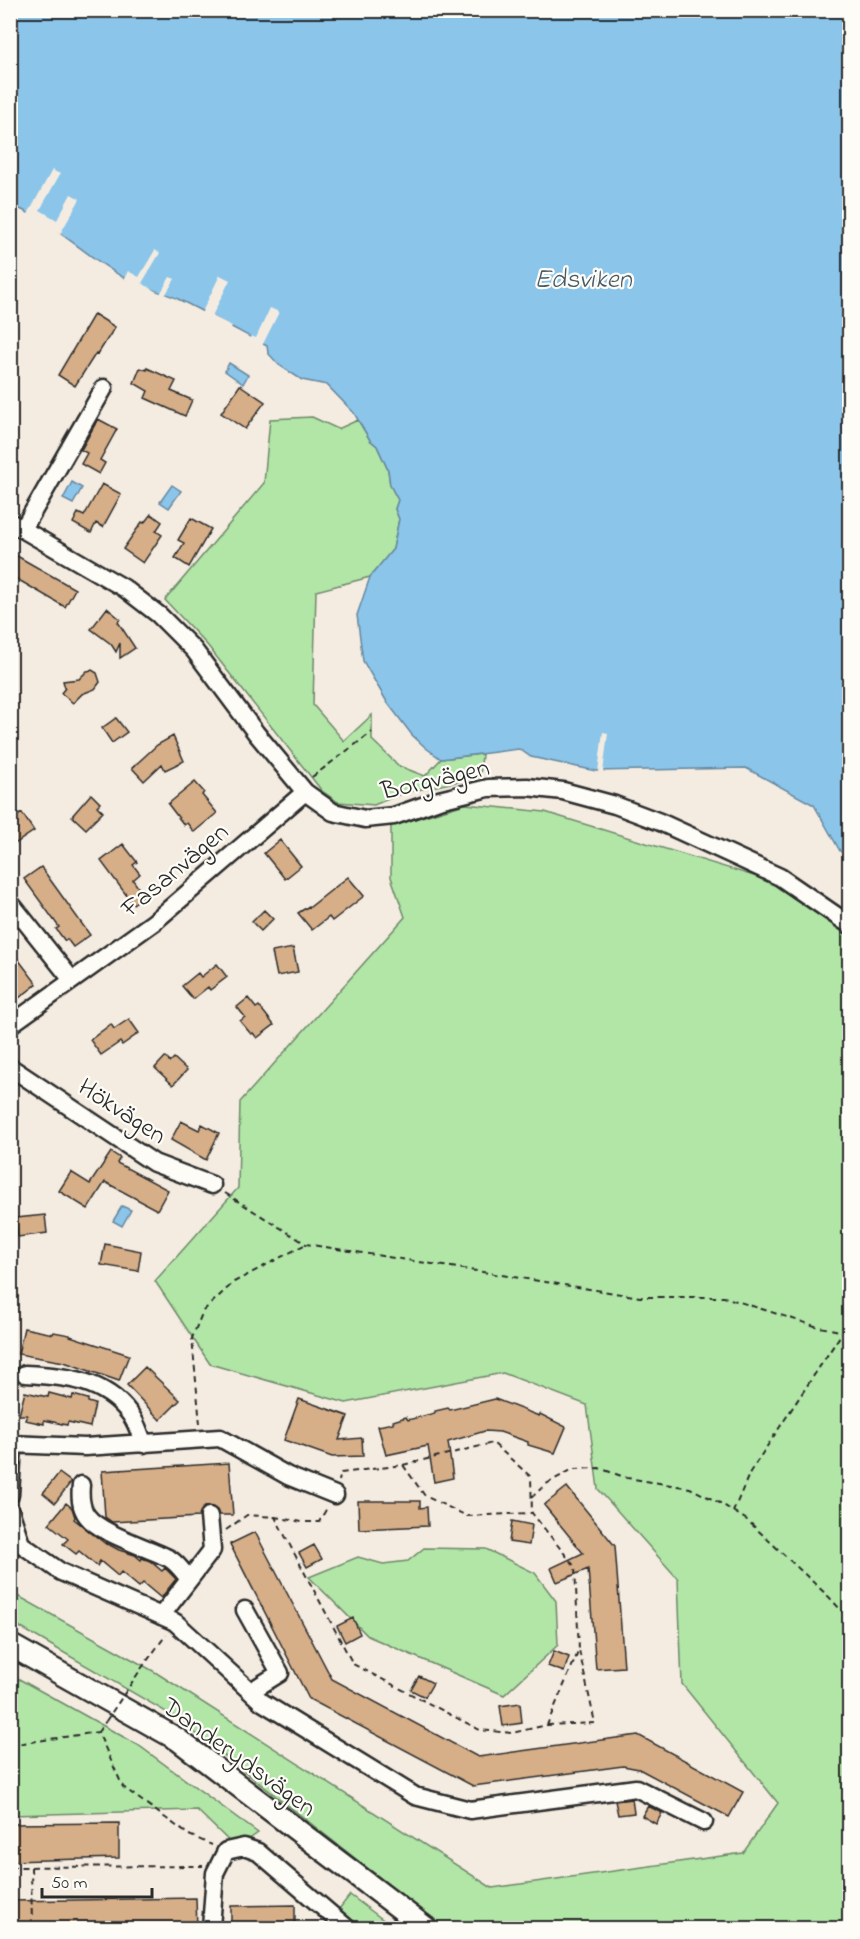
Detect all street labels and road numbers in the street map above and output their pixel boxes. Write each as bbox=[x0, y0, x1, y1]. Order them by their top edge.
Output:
street label: Borgvägen bbox=[377, 750, 494, 812]
street label: Fasanvägen bbox=[113, 815, 238, 928]
street label: Hökvägen bbox=[70, 1070, 173, 1155]
street label: Danderydsvägen bbox=[152, 1689, 323, 1827]

